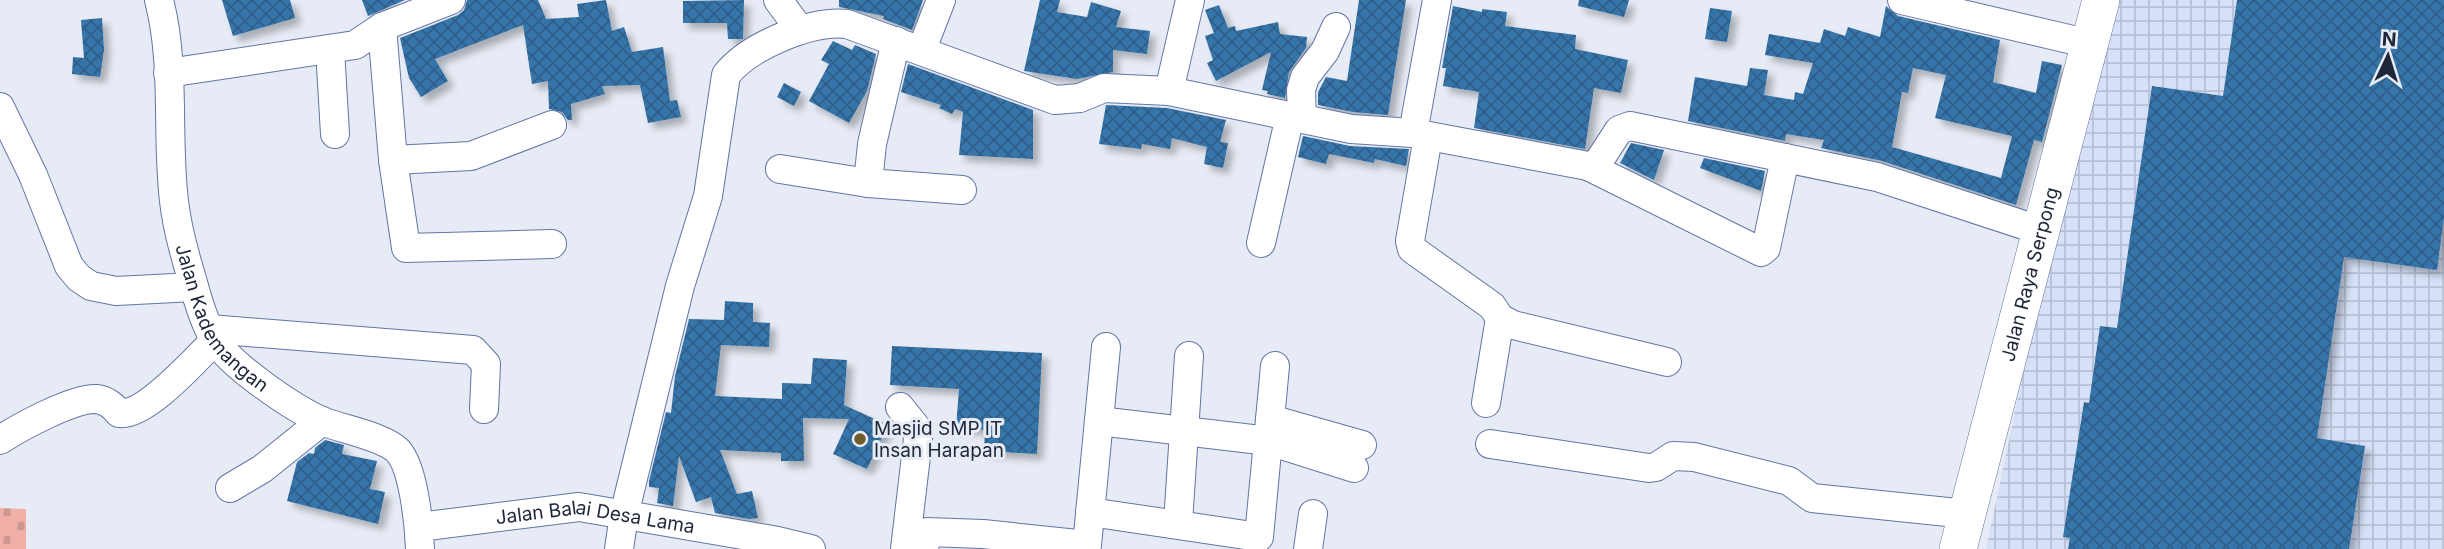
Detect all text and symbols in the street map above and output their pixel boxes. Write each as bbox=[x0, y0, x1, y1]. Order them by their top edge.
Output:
north arrow bbox=[2353, 21, 2423, 91]
text: N bbox=[2381, 28, 2397, 52]
street label: Jalan Raya Serpong bbox=[1996, 185, 2063, 364]
street label: Jalan Kademangan bbox=[171, 241, 273, 397]
place label: Masjid SMP IT Insan Harapan bbox=[874, 417, 1004, 462]
marker: Masjid SMP IT Insan Harapan bbox=[852, 431, 868, 447]
street label: Jalan Balai Desa Lama bbox=[494, 495, 697, 538]

